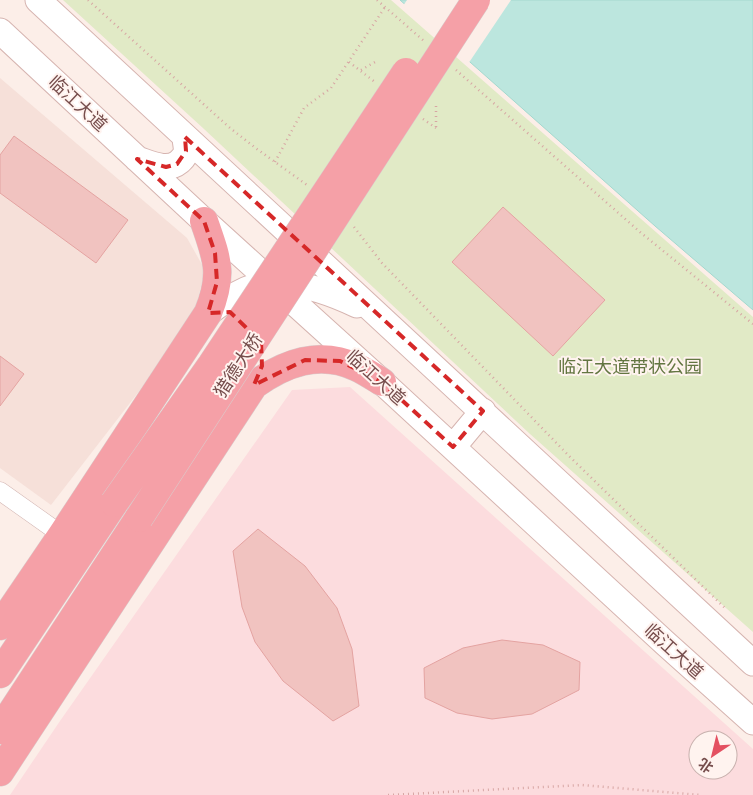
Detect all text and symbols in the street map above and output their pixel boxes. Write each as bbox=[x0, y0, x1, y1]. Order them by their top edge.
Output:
street label: 临江大道 bbox=[45, 71, 111, 135]
street label: 猎德大桥 bbox=[210, 329, 266, 401]
street label: 临江大道 bbox=[342, 345, 410, 409]
park label: 临江大道带状公园 bbox=[558, 356, 702, 377]
street label: 临江大道 bbox=[640, 619, 708, 683]
north arrow bbox=[688, 730, 738, 780]
text: 北 bbox=[695, 755, 716, 776]

